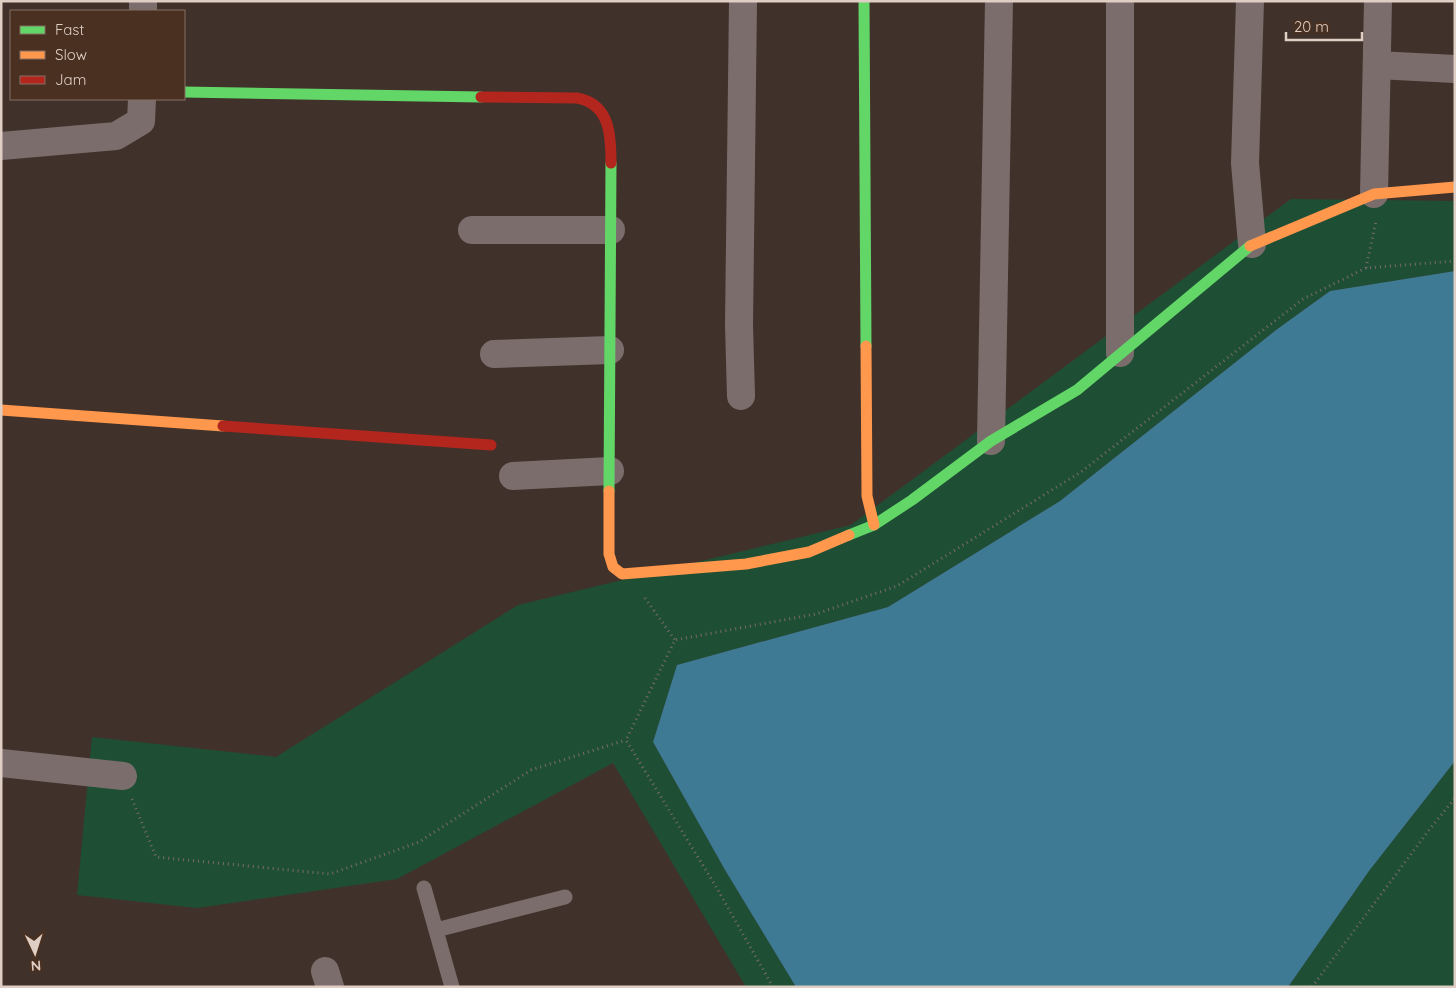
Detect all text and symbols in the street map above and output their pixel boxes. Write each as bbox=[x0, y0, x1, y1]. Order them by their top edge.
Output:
legend bbox=[10, 10, 185, 100]
scale bar bbox=[1286, 10, 1362, 42]
text: 20 m bbox=[1294, 17, 1329, 36]
text: Fast bbox=[55, 20, 84, 39]
text: Slow bbox=[55, 45, 87, 64]
text: Jam bbox=[55, 70, 86, 89]
north arrow bbox=[10, 928, 60, 978]
text: N bbox=[30, 957, 42, 975]

